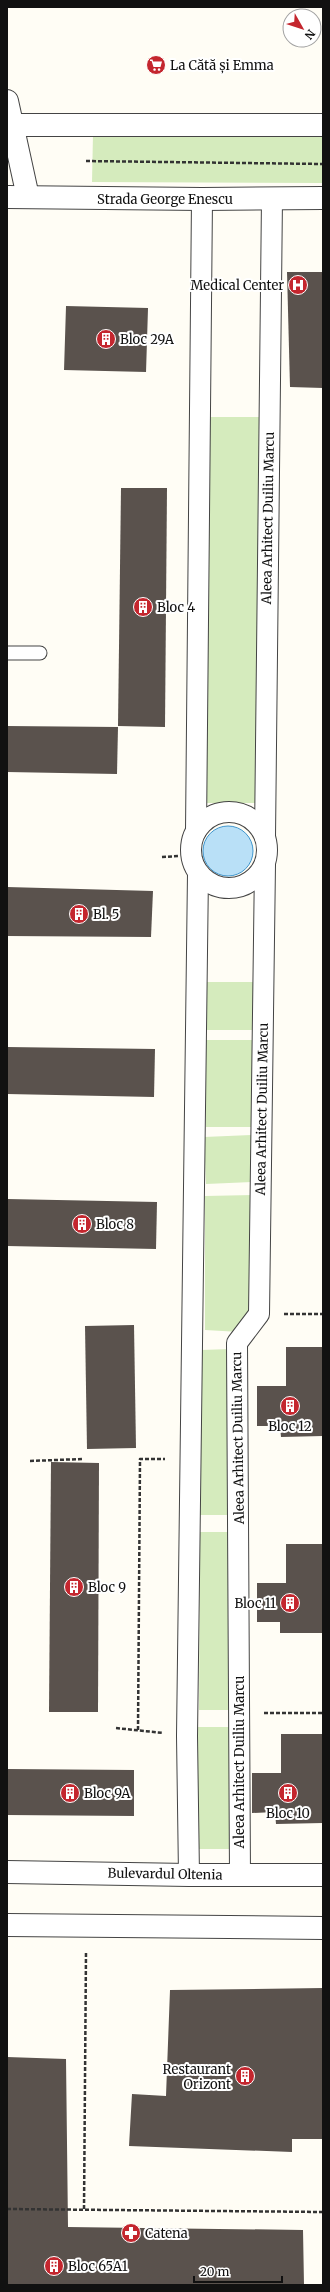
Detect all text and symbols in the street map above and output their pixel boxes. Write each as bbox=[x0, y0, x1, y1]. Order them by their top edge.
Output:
north arrow bbox=[282, 8, 322, 48]
text: N bbox=[301, 27, 318, 42]
supermarket icon: La Cătă și Emma bbox=[145, 54, 167, 76]
place label: La Cătă și Emma bbox=[170, 57, 274, 74]
street label: Strada George Enescu bbox=[97, 191, 233, 208]
hospital icon: Medical Center bbox=[287, 274, 309, 296]
place label: Medical Center bbox=[191, 277, 284, 294]
building icon: Bloc 29A bbox=[95, 328, 117, 350]
place label: Bloc 29A bbox=[120, 331, 175, 348]
street label: Aleea Arhitect Duiliu Marcu bbox=[258, 431, 278, 606]
building icon: Bloc 4 bbox=[132, 596, 154, 618]
place label: Bloc 4 bbox=[157, 599, 195, 616]
building icon: Bl. 5 bbox=[68, 903, 90, 925]
place label: Bl. 5 bbox=[93, 906, 119, 923]
street label: Aleea Arhitect Duiliu Marcu bbox=[252, 1022, 272, 1197]
building icon: Bloc 8 bbox=[71, 1213, 93, 1235]
place label: Bloc 8 bbox=[96, 1216, 134, 1233]
street label: Aleea Arhitect Duiliu Marcu bbox=[228, 1351, 248, 1526]
building icon: Bloc 12 bbox=[279, 1395, 301, 1417]
place label: Bloc 12 bbox=[268, 1418, 312, 1435]
building icon: Bloc 9 bbox=[63, 1576, 85, 1598]
place label: Bloc 9 bbox=[88, 1579, 126, 1596]
building icon: Bloc 11 bbox=[279, 1592, 301, 1614]
place label: Bloc 11 bbox=[234, 1595, 276, 1612]
street label: Aleea Arhitect Duiliu Marcu bbox=[231, 1676, 248, 1849]
building icon: Bloc 9A bbox=[59, 1782, 81, 1804]
building icon: Bloc 10 bbox=[277, 1782, 299, 1804]
place label: Bloc 9A bbox=[84, 1785, 131, 1802]
place label: Bloc 10 bbox=[266, 1805, 310, 1822]
street label: Bulevardul Oltenia bbox=[107, 1864, 223, 1884]
place label: Restaurant Orizont bbox=[163, 2061, 231, 2093]
building icon: Restaurant Orizont bbox=[234, 2065, 256, 2087]
pharmacy icon: Catena bbox=[120, 2222, 142, 2244]
place label: Catena bbox=[145, 2225, 188, 2242]
building icon: Bloc 65A1 bbox=[43, 2255, 65, 2277]
place label: Bloc 65A1 bbox=[68, 2258, 128, 2275]
scale bar bbox=[194, 2258, 282, 2284]
text: 20 m bbox=[200, 2264, 229, 2279]

